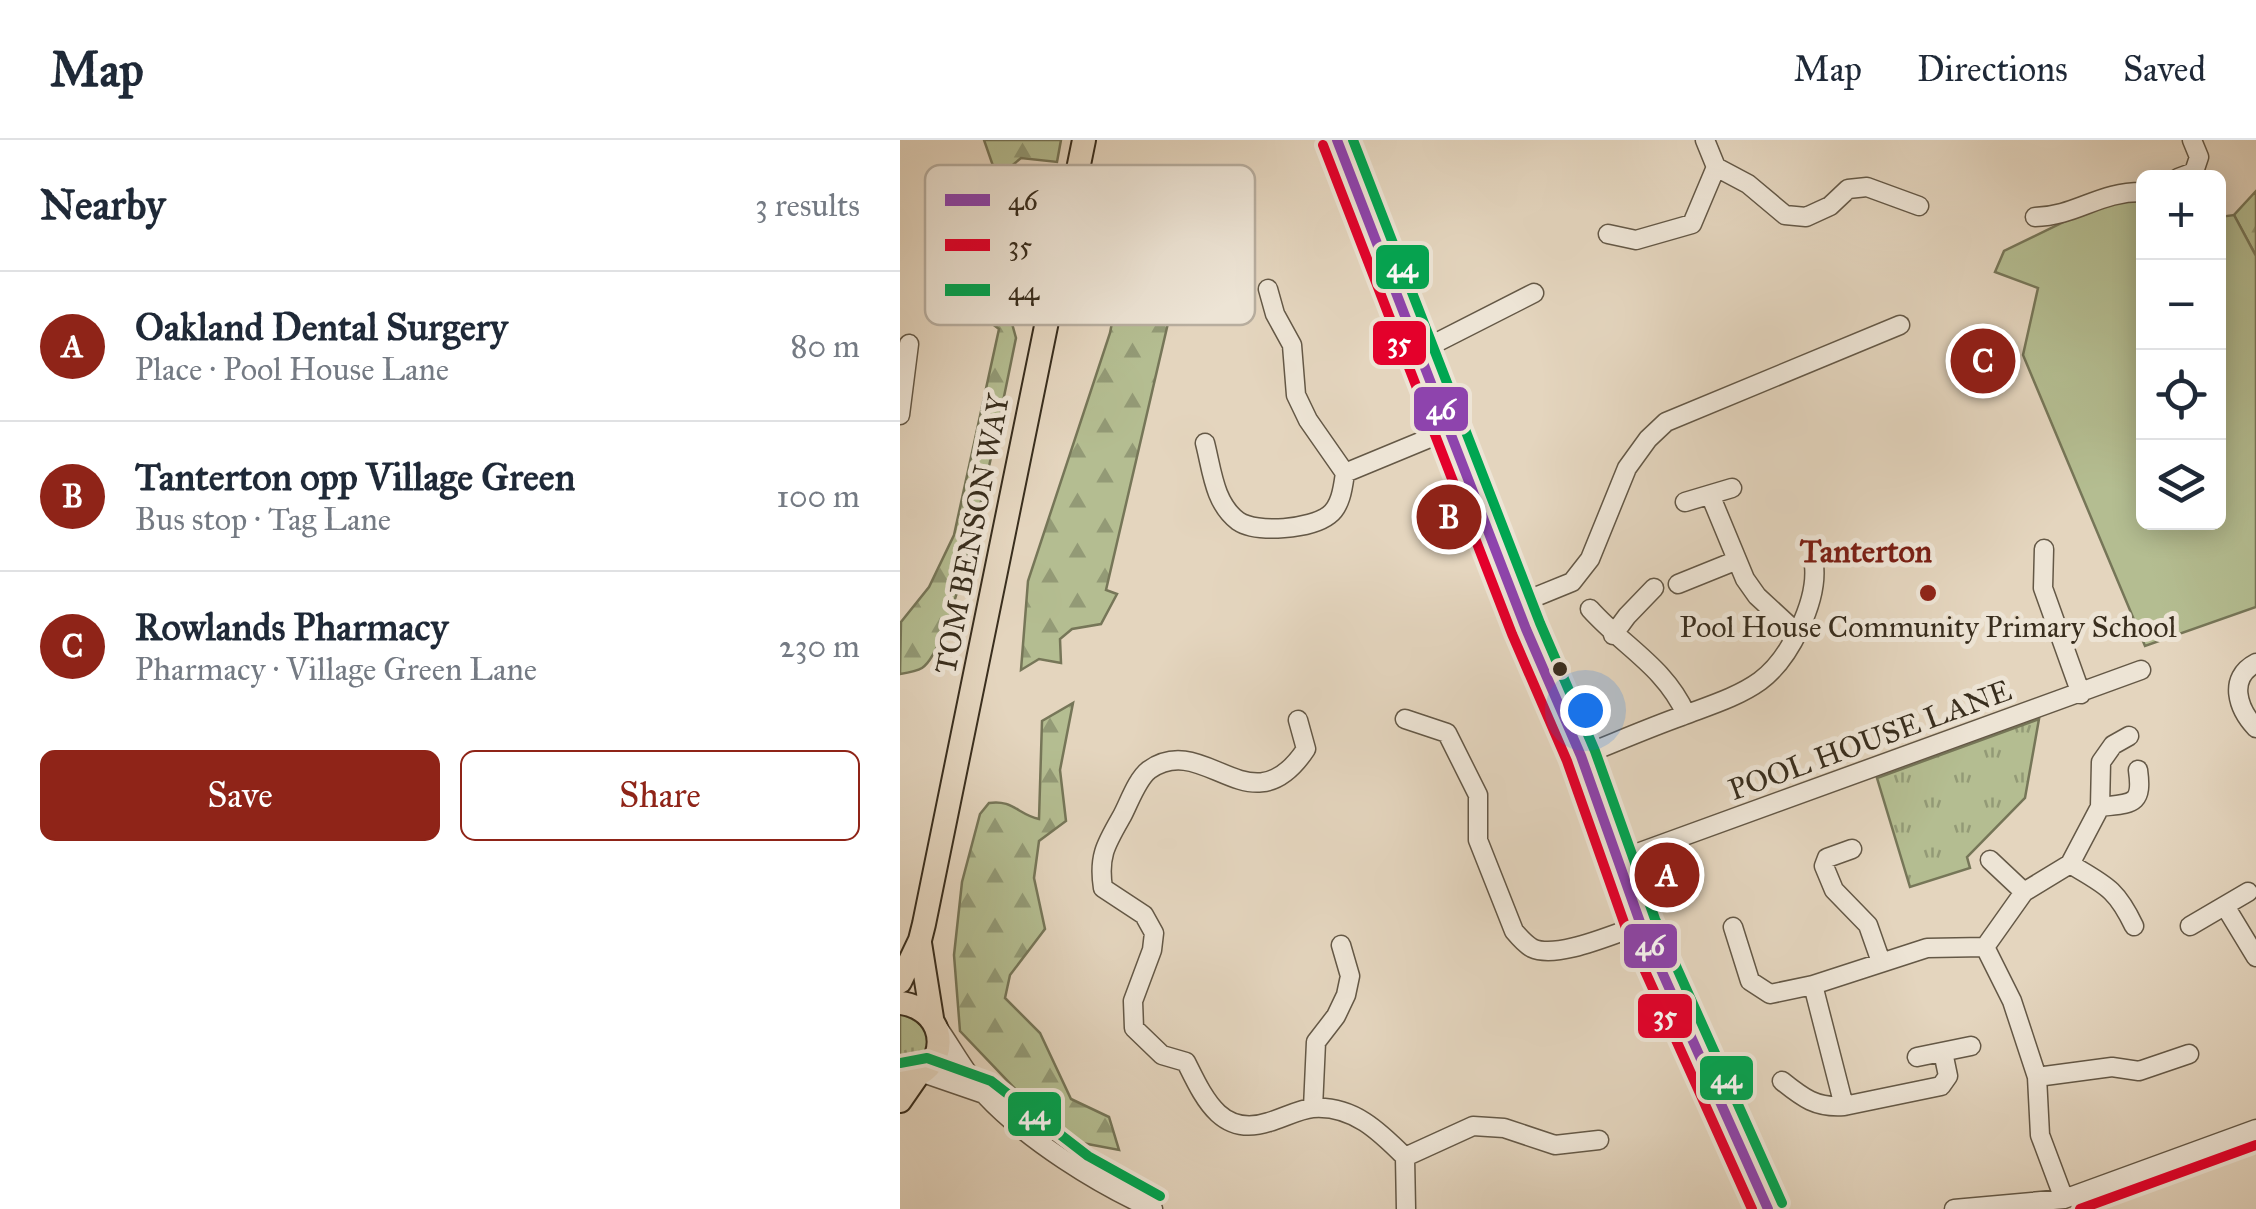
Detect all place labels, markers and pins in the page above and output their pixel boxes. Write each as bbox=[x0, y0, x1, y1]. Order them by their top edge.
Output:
pin: C bbox=[1950, 324, 2016, 398]
pin: B bbox=[1416, 480, 1482, 554]
marker: Pool House Community Primary School bbox=[1917, 582, 1939, 604]
place label: Pool House Community Primary School bbox=[1679, 609, 2177, 645]
unlabelled marker bbox=[1550, 659, 1570, 679]
pin: A bbox=[1634, 838, 1700, 912]

